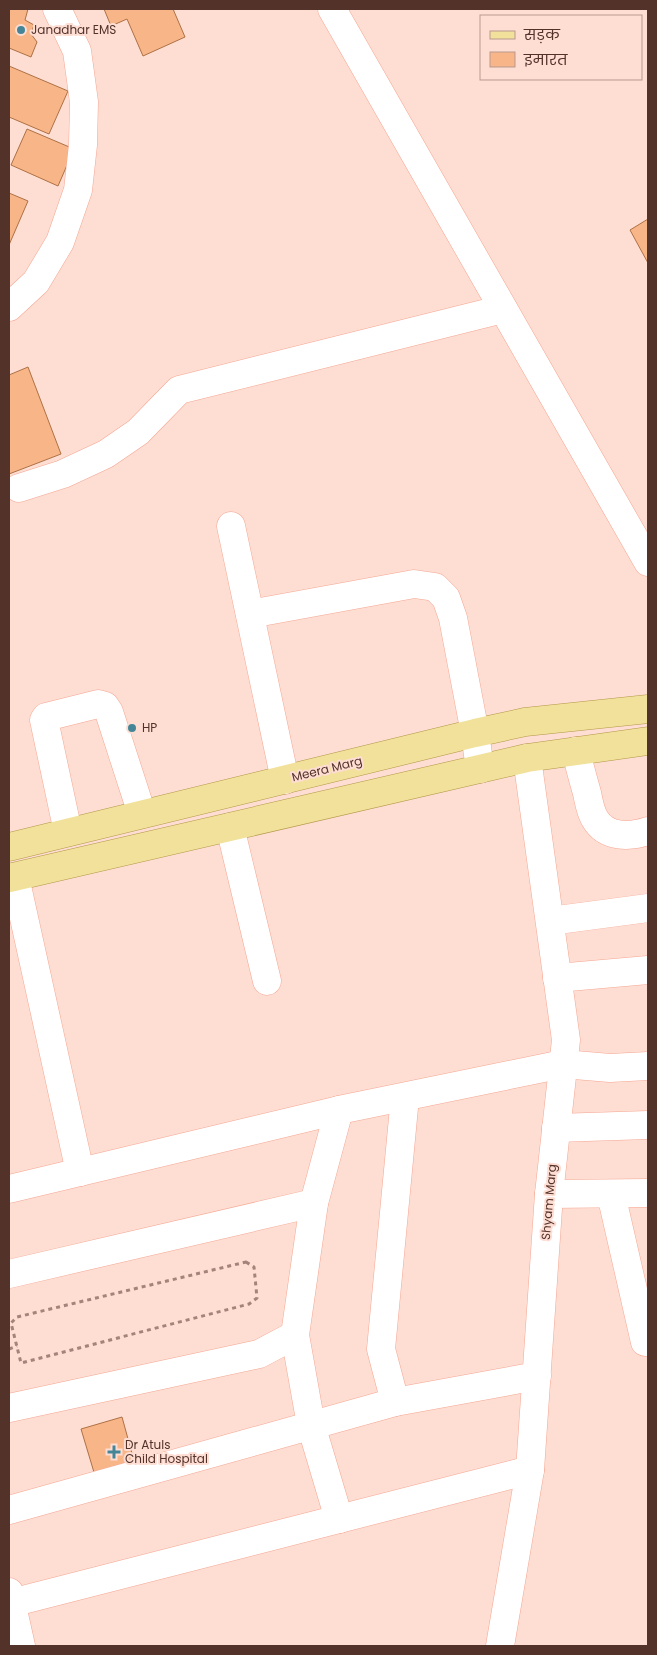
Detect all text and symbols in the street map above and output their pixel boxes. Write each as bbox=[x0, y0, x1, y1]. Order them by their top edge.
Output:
legend bbox=[480, 15, 642, 80]
place label: Janadhar EMS bbox=[31, 21, 116, 38]
marker: Janadhar EMS bbox=[15, 24, 27, 36]
text: सड़क bbox=[523, 24, 561, 45]
text: इमारत bbox=[523, 49, 568, 70]
place label: HP bbox=[142, 719, 157, 736]
marker: HP bbox=[126, 722, 138, 734]
street label: Meera Marg bbox=[290, 752, 364, 785]
street label: Shyam Marg bbox=[537, 1163, 560, 1241]
place label: Dr Atuls Child Hospital bbox=[125, 1436, 208, 1467]
marker: Dr Atuls Child Hospital bbox=[107, 1445, 121, 1459]

